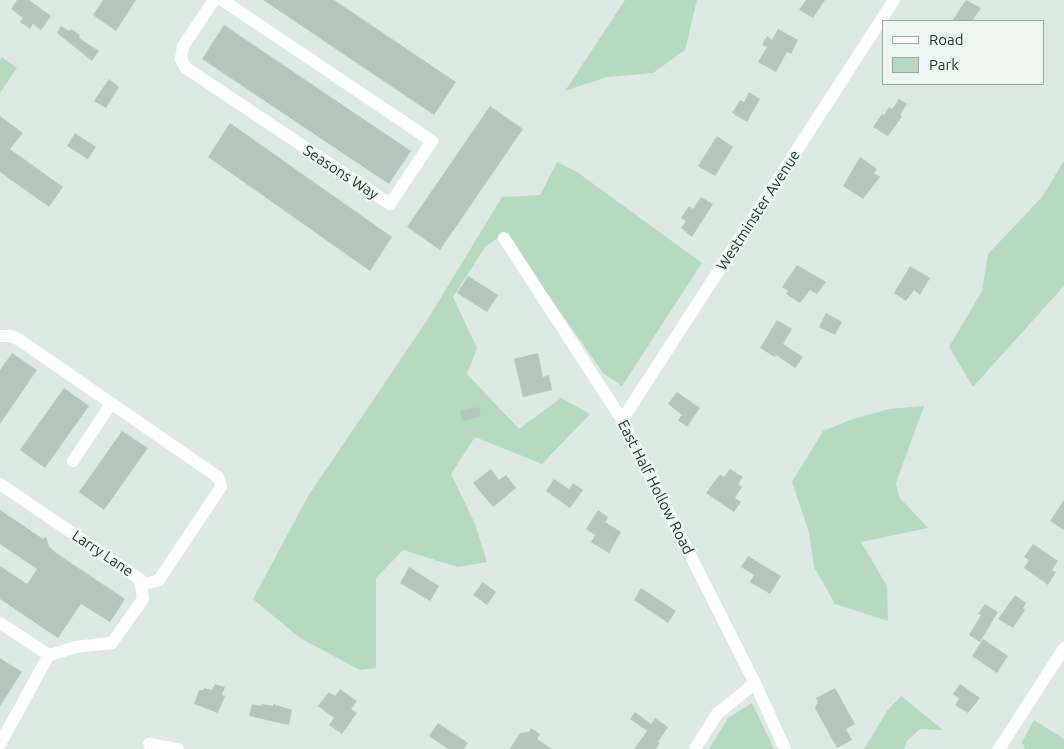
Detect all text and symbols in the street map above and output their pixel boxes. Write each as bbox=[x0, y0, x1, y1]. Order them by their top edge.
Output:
legend bbox=[882, 20, 1044, 85]
text: Road bbox=[929, 31, 964, 48]
text: Park bbox=[929, 56, 959, 73]
street label: Seasons Way bbox=[300, 141, 382, 203]
street label: Westminster Avenue bbox=[712, 146, 804, 274]
street label: East Half Hollow Road bbox=[614, 417, 698, 557]
street label: Larry Lane bbox=[69, 526, 137, 580]

